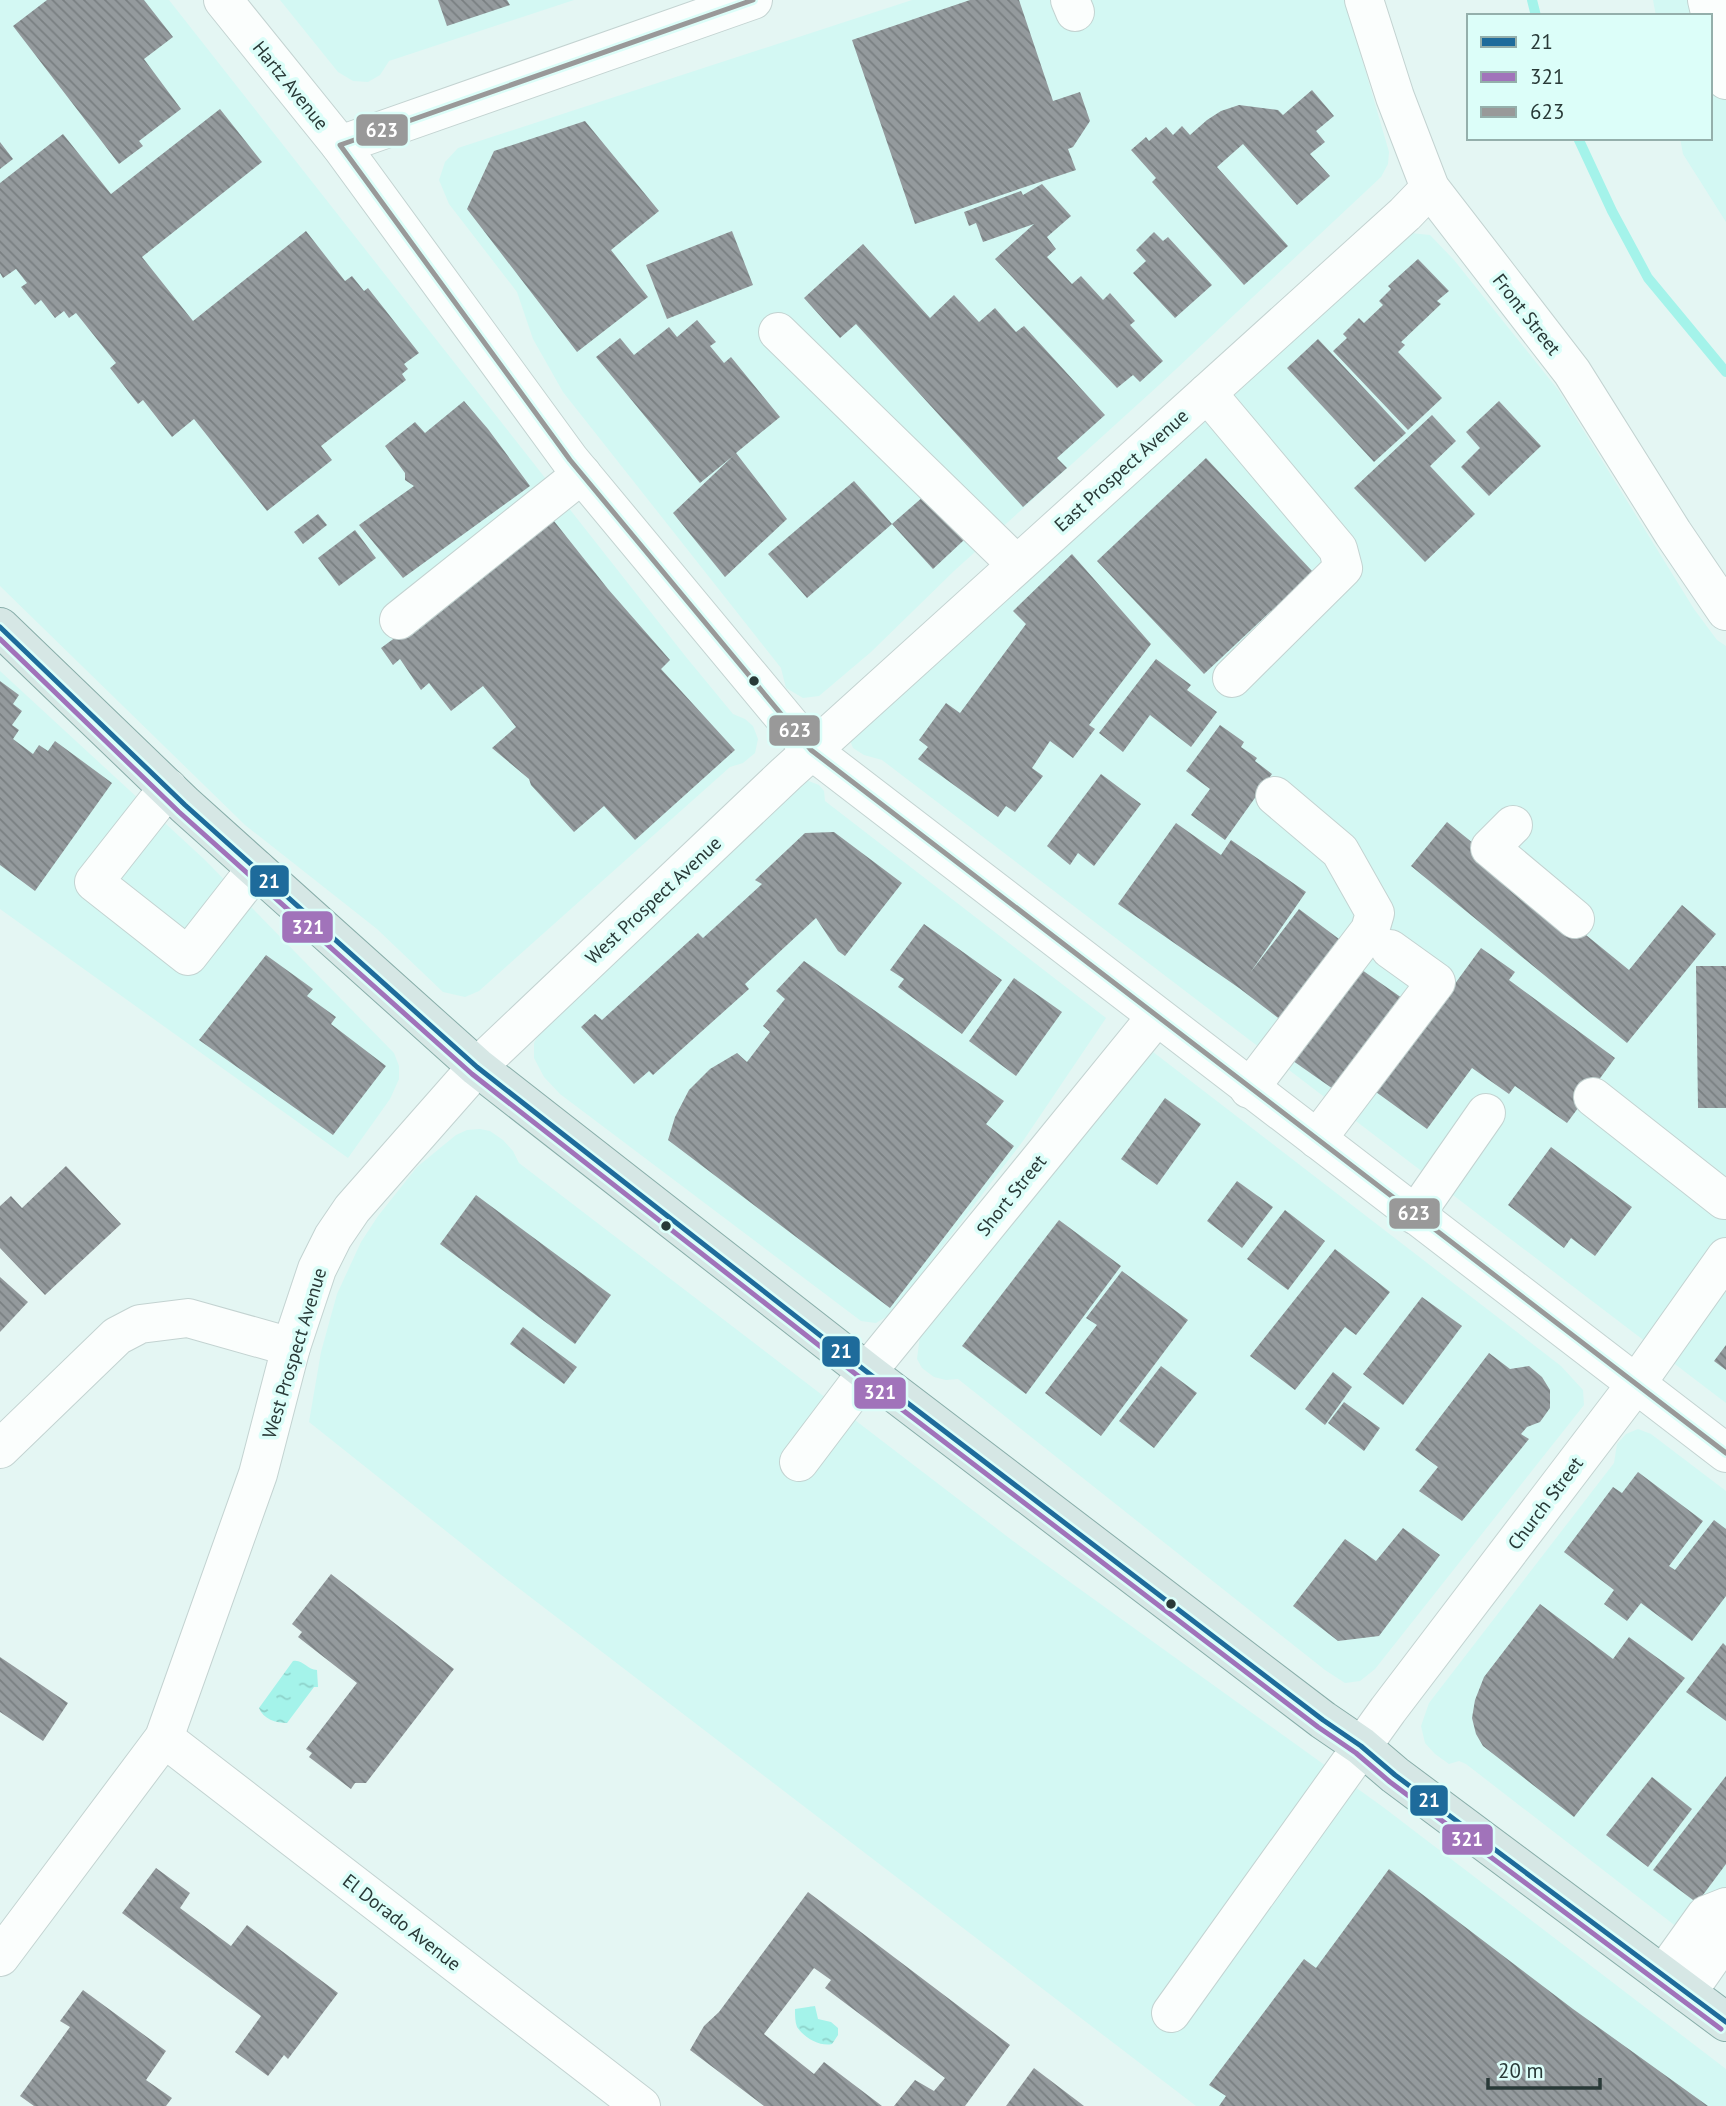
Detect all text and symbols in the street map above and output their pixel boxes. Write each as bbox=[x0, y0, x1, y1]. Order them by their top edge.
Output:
legend bbox=[1467, 14, 1712, 140]
text: 21 bbox=[1530, 28, 1553, 55]
street label: Hartz Avenue bbox=[248, 36, 334, 134]
text: 321 bbox=[1530, 63, 1564, 90]
text: 623 bbox=[1530, 98, 1564, 125]
line badge: 623 bbox=[355, 113, 409, 147]
text: 623 bbox=[366, 118, 398, 142]
street label: Front Street bbox=[1488, 268, 1567, 360]
street label: East Prospect Avenue bbox=[1049, 403, 1193, 537]
unlabelled marker bbox=[747, 674, 761, 688]
line badge: 623 bbox=[768, 714, 821, 747]
text: 623 bbox=[779, 718, 811, 742]
street label: West Prospect Avenue bbox=[580, 831, 726, 969]
line badge: 21 bbox=[249, 864, 290, 898]
text: 21 bbox=[258, 869, 280, 893]
line badge: 321 bbox=[281, 910, 334, 944]
text: 321 bbox=[292, 915, 324, 939]
street label: Short Street bbox=[971, 1149, 1051, 1241]
line badge: 623 bbox=[1388, 1197, 1441, 1230]
text: 623 bbox=[1398, 1201, 1430, 1225]
unlabelled marker bbox=[659, 1219, 673, 1233]
street label: West Prospect Avenue bbox=[257, 1265, 331, 1441]
line badge: 21 bbox=[821, 1335, 861, 1368]
text: 21 bbox=[830, 1339, 852, 1363]
line badge: 321 bbox=[853, 1376, 907, 1410]
text: 321 bbox=[864, 1380, 896, 1404]
street label: Church Street bbox=[1502, 1451, 1588, 1554]
unlabelled marker bbox=[1164, 1597, 1178, 1611]
line badge: 21 bbox=[1409, 1784, 1449, 1817]
text: 21 bbox=[1418, 1788, 1440, 1812]
line badge: 321 bbox=[1441, 1823, 1494, 1856]
text: 321 bbox=[1451, 1827, 1483, 1851]
street label: El Dorado Avenue bbox=[338, 1868, 466, 1976]
scale bar bbox=[1488, 2046, 1600, 2090]
text: 20 m bbox=[1498, 2057, 1544, 2084]

